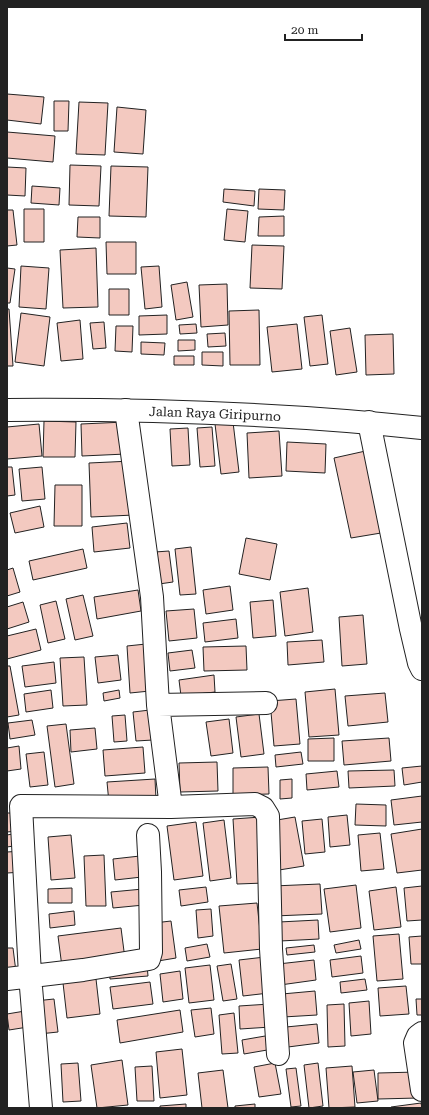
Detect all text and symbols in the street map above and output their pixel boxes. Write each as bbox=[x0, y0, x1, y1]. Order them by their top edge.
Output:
scale bar bbox=[285, 16, 362, 42]
text: 20 m bbox=[291, 23, 318, 37]
street label: Jalan Raya Giripurno bbox=[149, 403, 282, 424]

